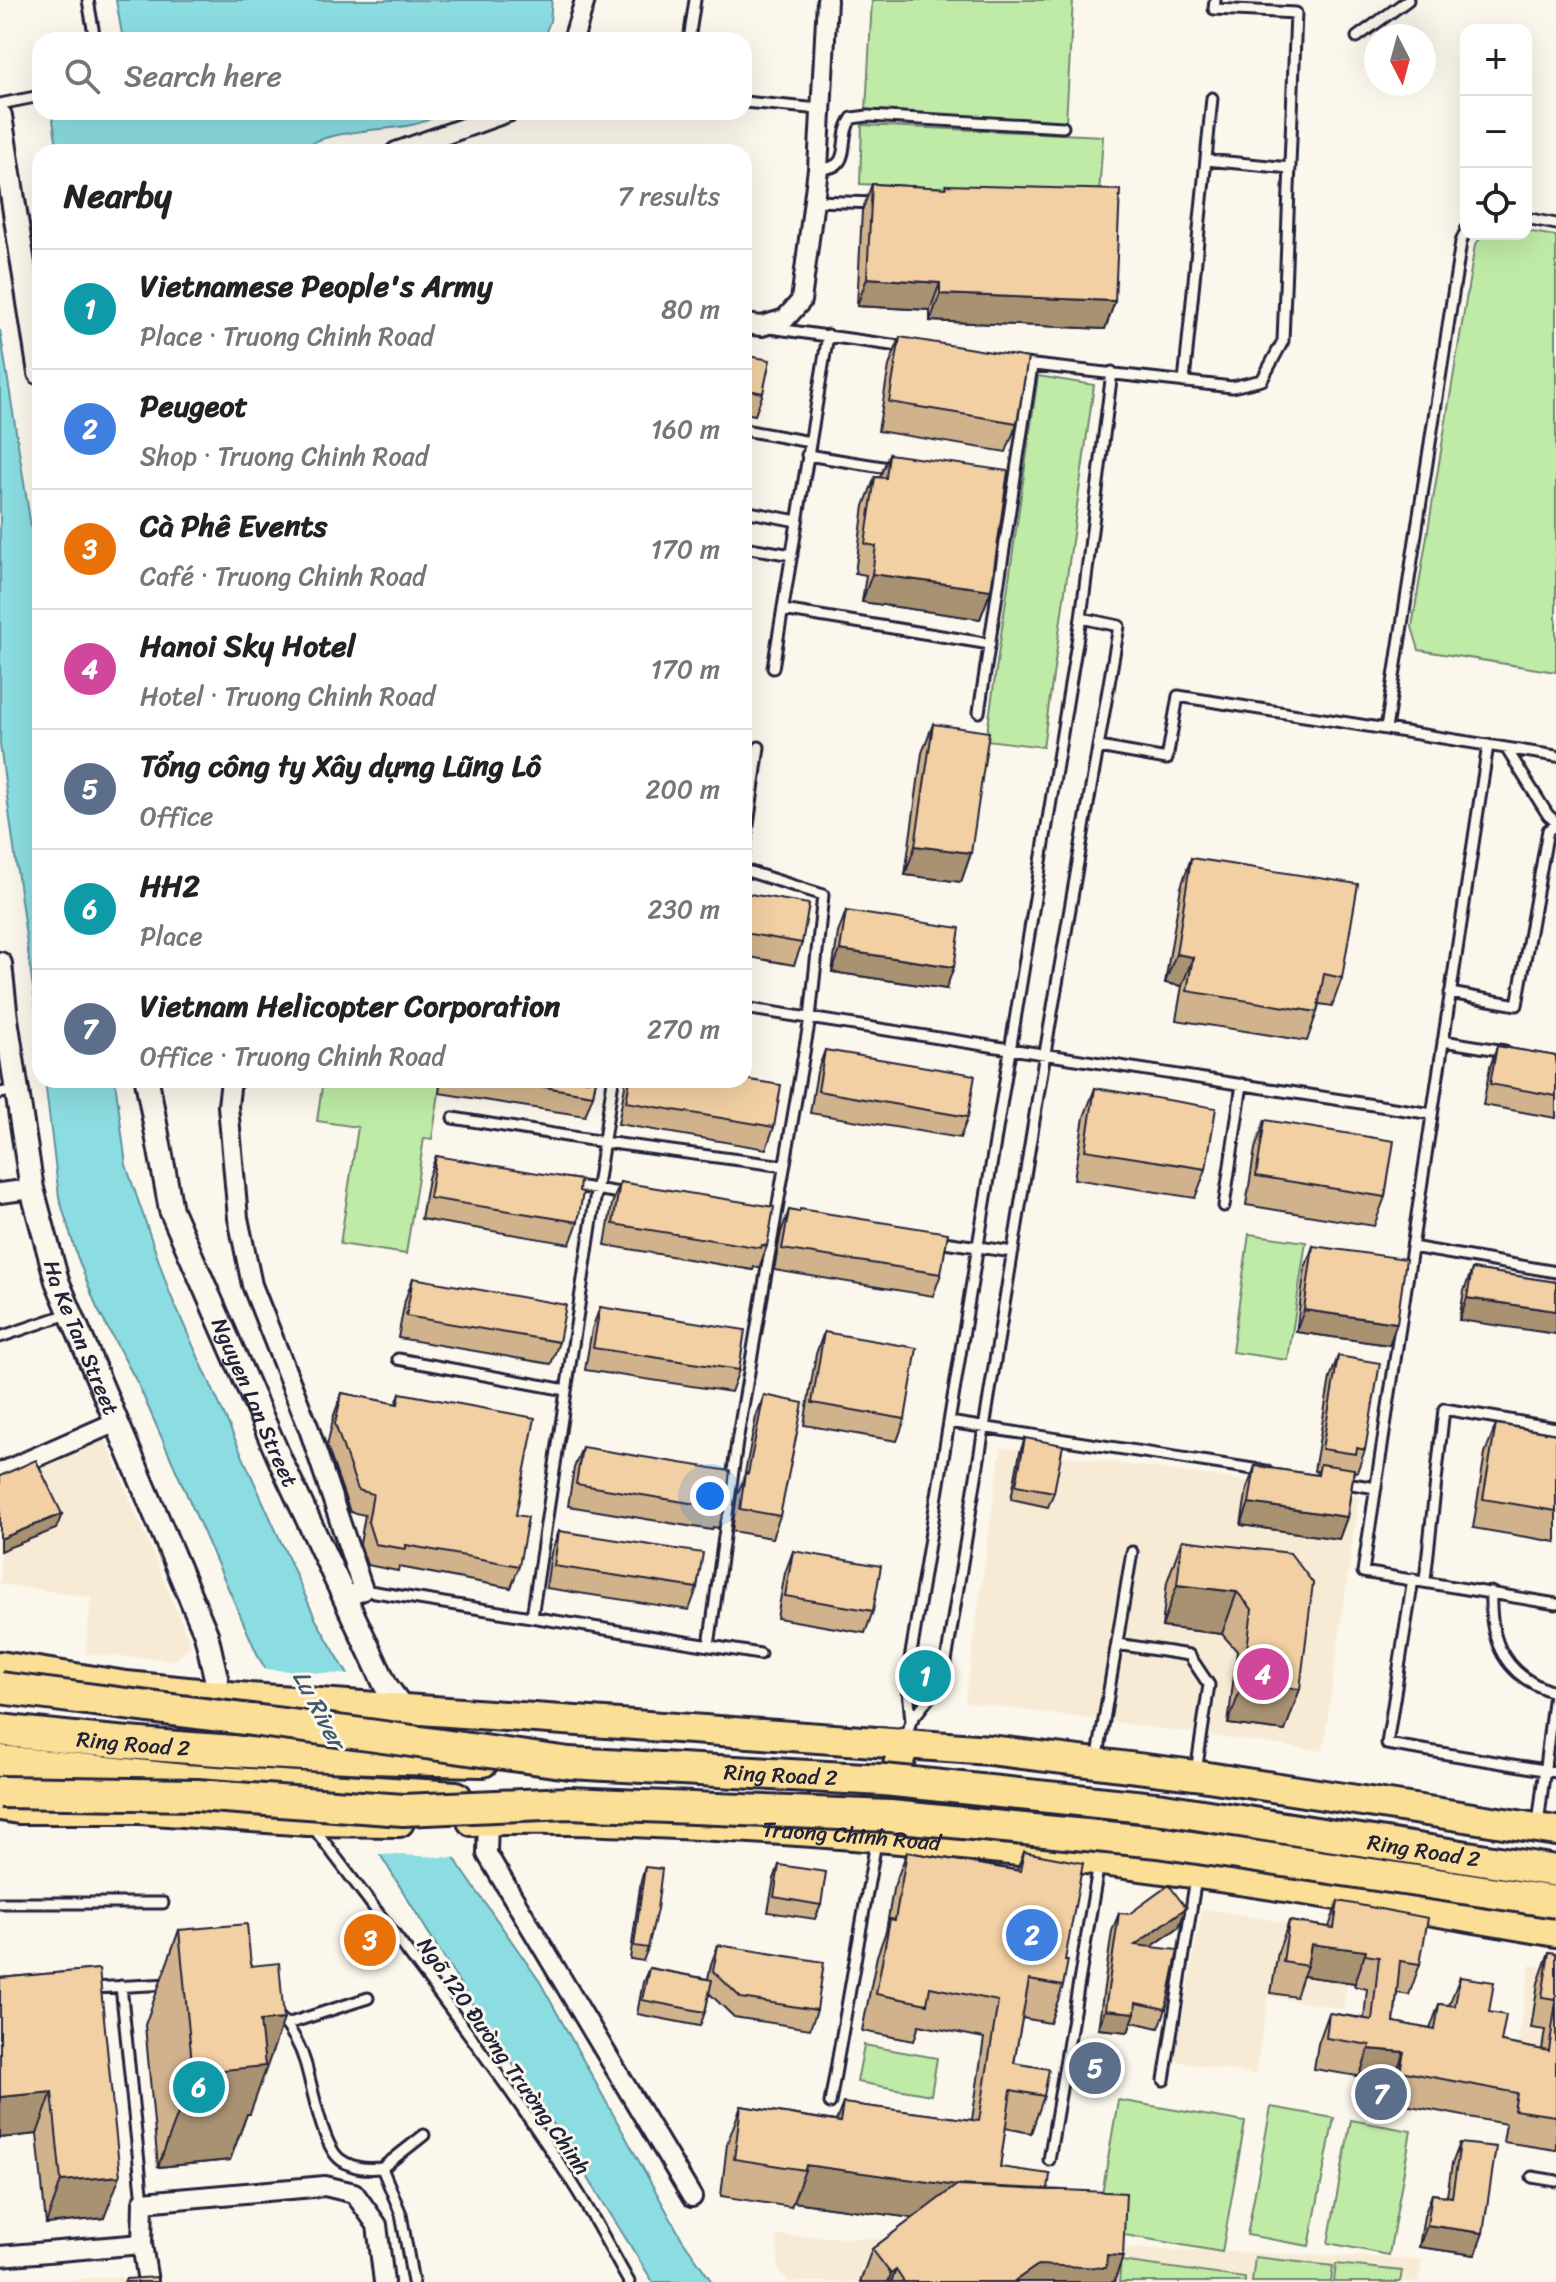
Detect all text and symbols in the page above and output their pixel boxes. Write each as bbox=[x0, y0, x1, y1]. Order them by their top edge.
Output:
north arrow bbox=[1364, 24, 1436, 96]
map controls bbox=[1460, 24, 1532, 240]
button: + bbox=[1460, 24, 1532, 96]
search box bbox=[32, 32, 752, 120]
text: Search here bbox=[124, 49, 282, 103]
icon: search bbox=[60, 54, 104, 98]
button: − bbox=[1460, 96, 1532, 168]
text: Nearby bbox=[64, 166, 172, 226]
button: locate bbox=[1460, 168, 1532, 240]
text: 7 results bbox=[618, 173, 720, 219]
text: Vietnamese People's Army bbox=[140, 259, 493, 313]
text: 1 bbox=[84, 286, 96, 332]
text: 80 m bbox=[661, 286, 720, 332]
text: Place · Truong Chinh Road bbox=[140, 313, 434, 359]
text: Peugeot bbox=[140, 379, 248, 433]
text: 2 bbox=[82, 406, 98, 452]
text: 160 m bbox=[651, 406, 720, 452]
text: Shop · Truong Chinh Road bbox=[140, 433, 428, 479]
text: Cà Phê Events bbox=[140, 499, 327, 553]
text: 3 bbox=[83, 526, 97, 572]
text: 170 m bbox=[651, 526, 720, 572]
text: Café · Truong Chinh Road bbox=[140, 553, 426, 599]
text: Hanoi Sky Hotel bbox=[140, 619, 355, 673]
text: 4 bbox=[82, 646, 98, 692]
text: 170 m bbox=[651, 646, 720, 692]
text: Hotel · Truong Chinh Road bbox=[140, 673, 435, 719]
text: Tổng công ty Xây dựng Lũng Lô bbox=[140, 739, 541, 793]
text: 5 bbox=[82, 766, 98, 812]
text: 200 m bbox=[645, 766, 720, 812]
text: Office bbox=[140, 793, 213, 839]
text: HH2 bbox=[140, 859, 200, 913]
text: 6 bbox=[83, 886, 97, 932]
text: 230 m bbox=[648, 886, 720, 932]
text: Place bbox=[140, 913, 203, 959]
text: Vietnam Helicopter Corporation bbox=[140, 979, 560, 1033]
text: 7 bbox=[83, 1006, 97, 1052]
text: 270 m bbox=[647, 1006, 720, 1052]
text: Office · Truong Chinh Road bbox=[140, 1033, 445, 1079]
street label: Ha Ke Tan Street bbox=[33, 1255, 131, 1422]
street label: Nguyen Lan Street bbox=[201, 1311, 310, 1494]
your location bbox=[690, 1476, 730, 1516]
pin: 4 bbox=[1237, 1644, 1289, 1704]
pin: 1 bbox=[899, 1646, 951, 1706]
water label: Lu River bbox=[281, 1662, 359, 1760]
street label: Ring Road 2 bbox=[75, 1719, 192, 1768]
street label: Ring Road 2 bbox=[723, 1752, 839, 1797]
street label: Truong Chinh Road bbox=[761, 1809, 944, 1862]
street label: Ring Road 2 bbox=[1365, 1822, 1483, 1878]
pin: 2 bbox=[1006, 1905, 1058, 1965]
pin: 3 bbox=[344, 1910, 396, 1970]
street label: Ngõ 120 Đường Trường Chinh bbox=[407, 1929, 601, 2183]
pin: 5 bbox=[1069, 2038, 1121, 2098]
pin: 6 bbox=[173, 2057, 225, 2117]
pin: 7 bbox=[1355, 2064, 1407, 2124]

